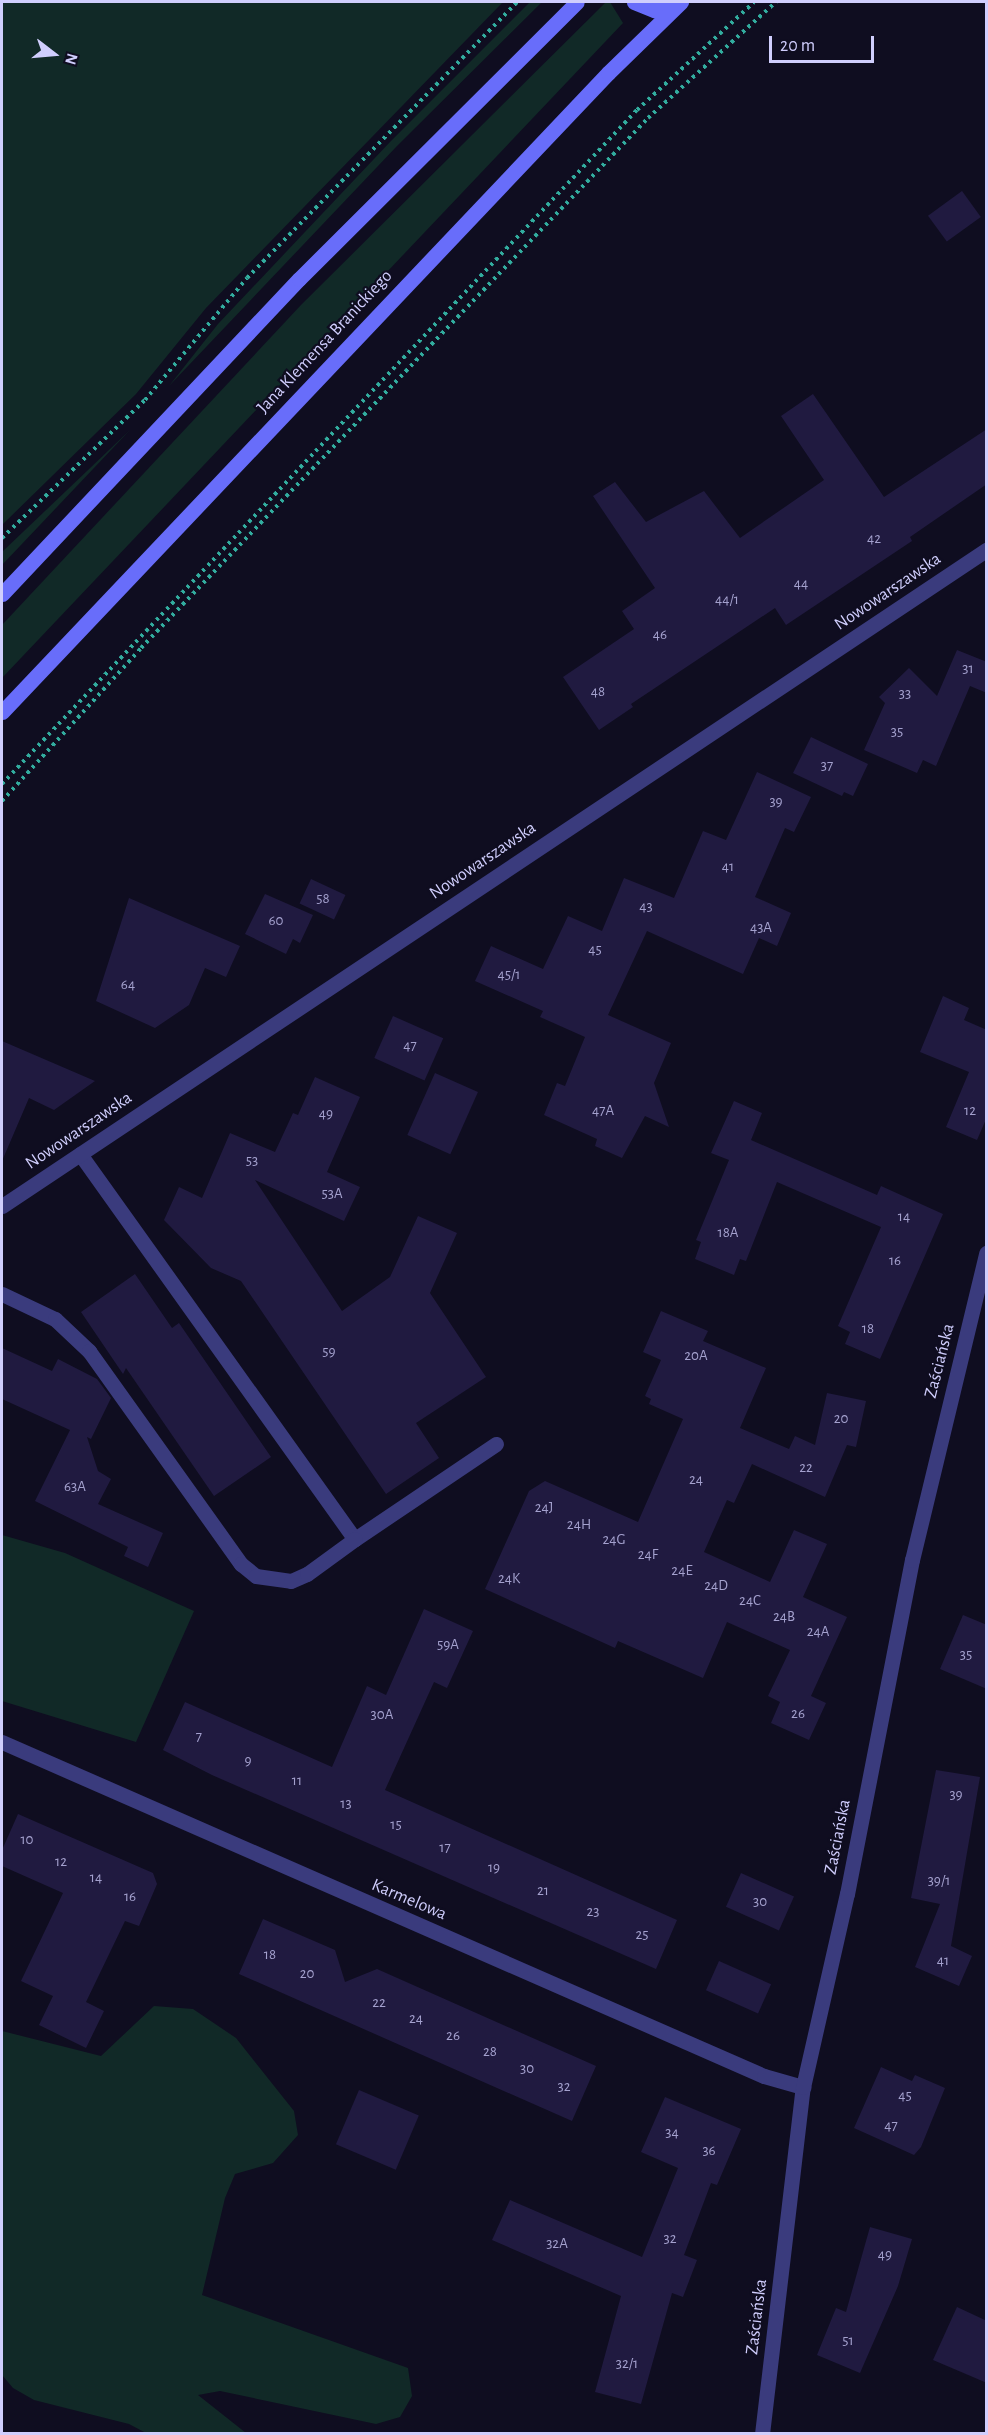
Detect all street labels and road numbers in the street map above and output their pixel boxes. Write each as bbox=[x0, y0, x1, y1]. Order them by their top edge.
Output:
street label: Jana Klemensa Branickiego bbox=[253, 266, 397, 418]
street label: Nowowarszawska bbox=[831, 548, 945, 636]
street label: Nowowarszawska bbox=[426, 817, 540, 905]
street label: Nowowarszawska bbox=[22, 1087, 136, 1175]
street label: Zaściańska bbox=[920, 1322, 960, 1400]
street label: Zaściańska bbox=[820, 1798, 856, 1876]
street label: Karmelowa bbox=[368, 1875, 450, 1925]
street label: Zaściańska bbox=[742, 2278, 772, 2356]

